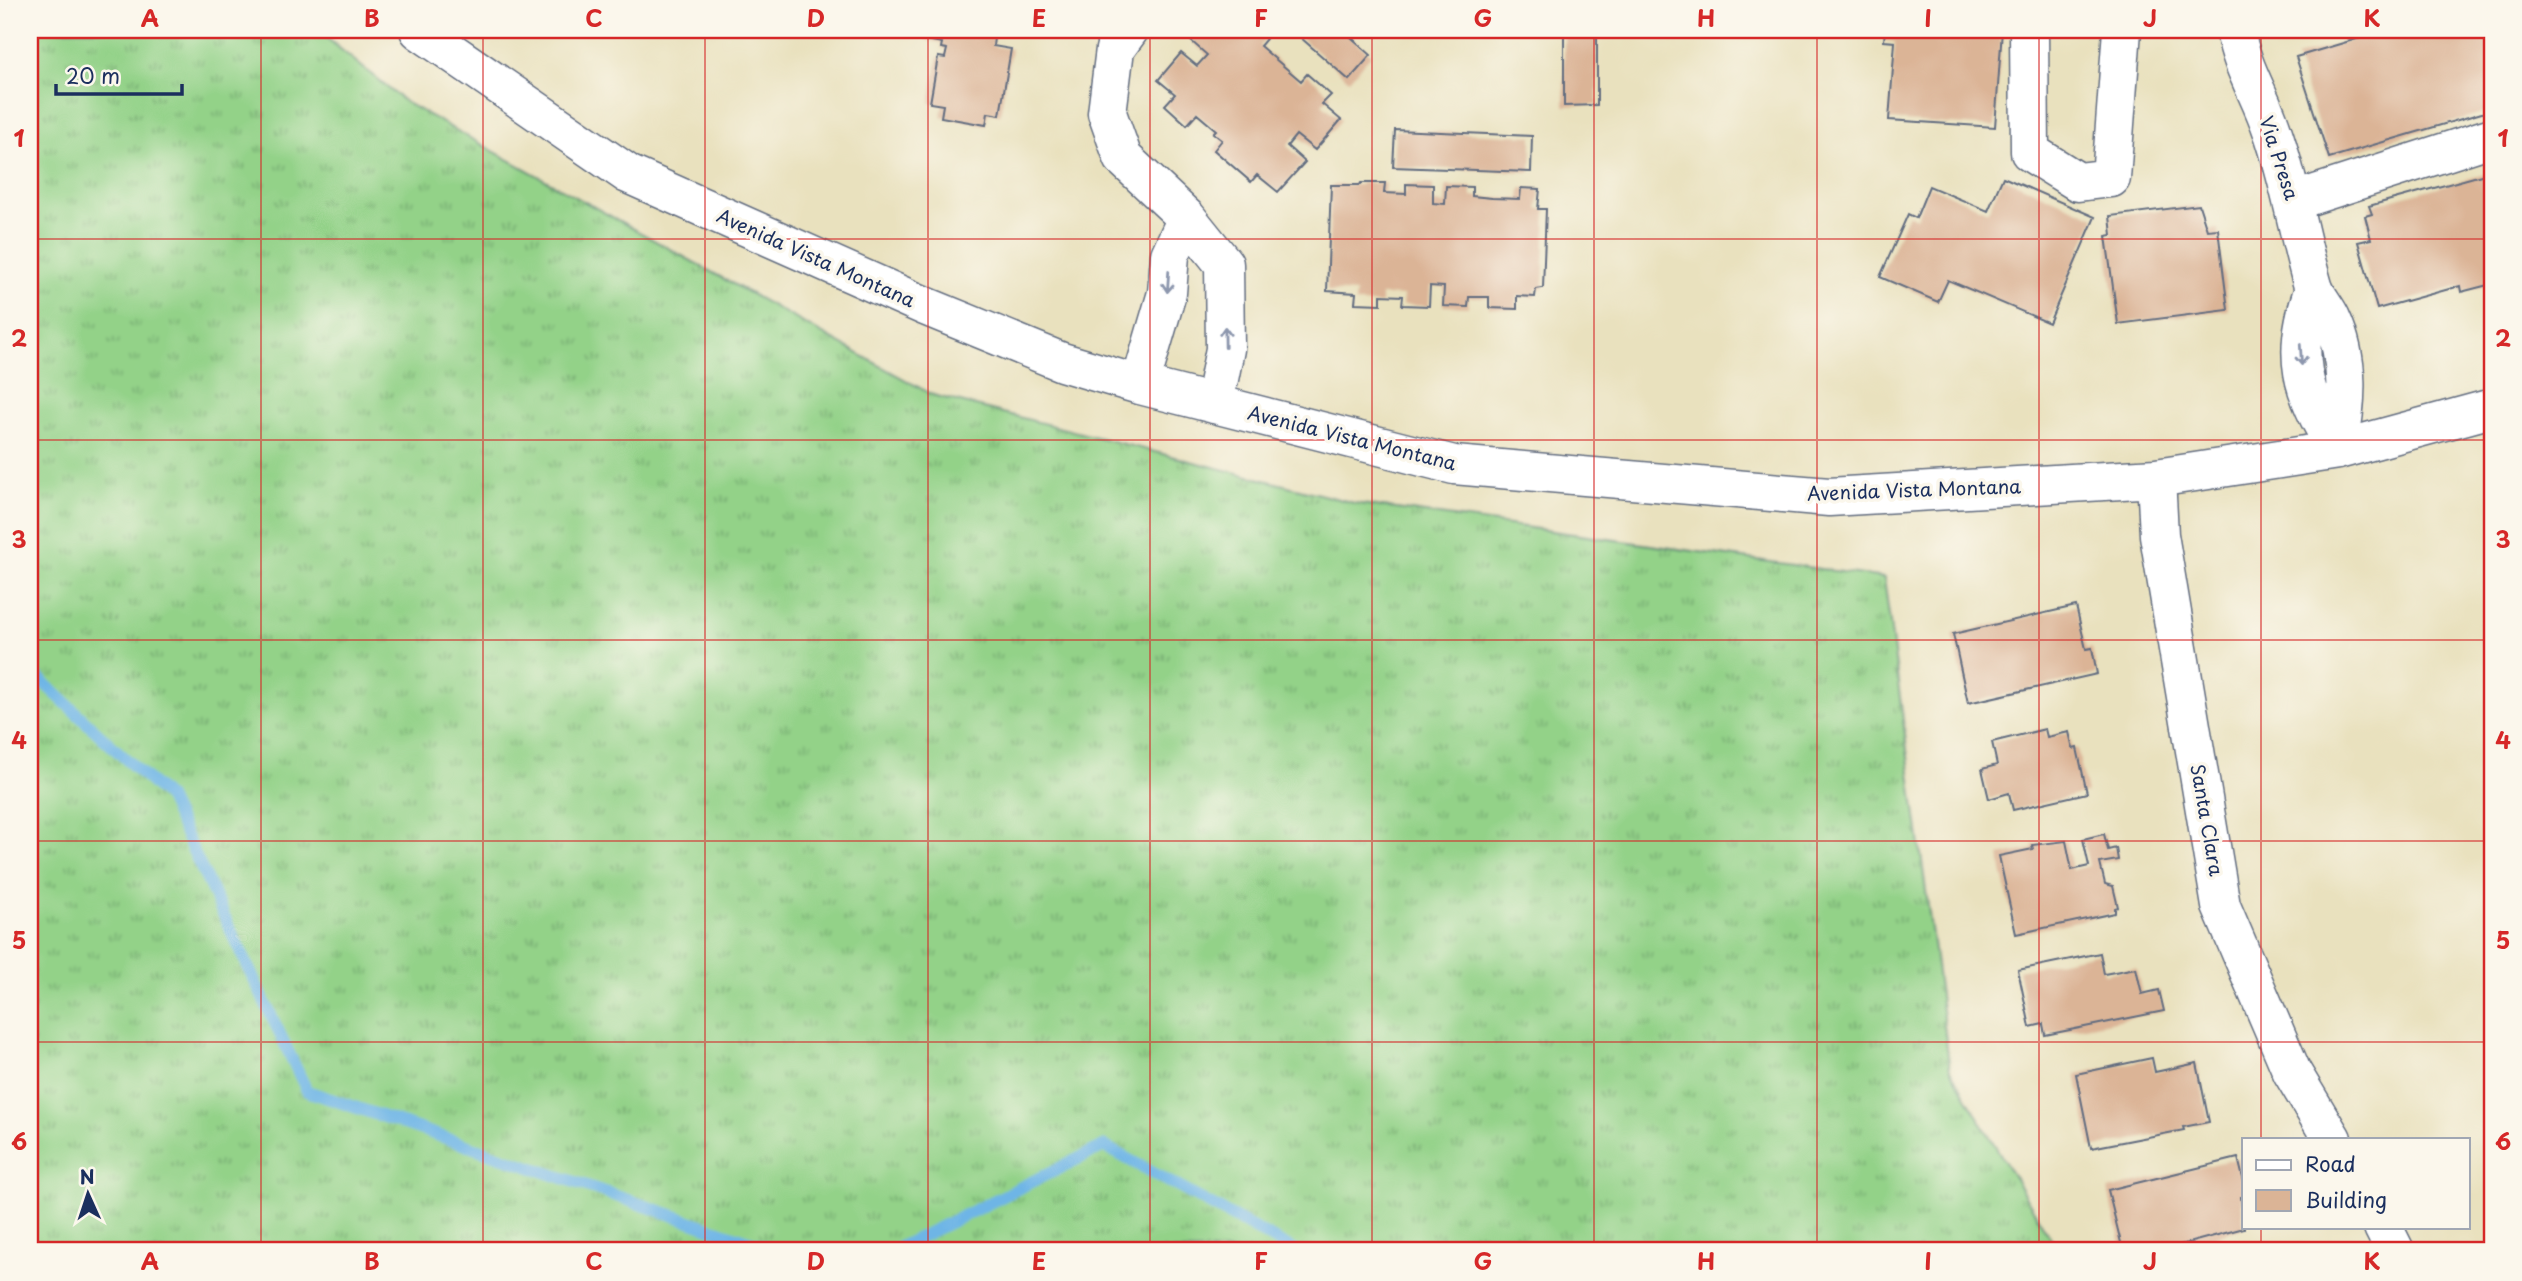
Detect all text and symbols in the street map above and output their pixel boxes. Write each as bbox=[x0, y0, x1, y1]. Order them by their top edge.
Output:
text: A bbox=[141, 0, 159, 35]
text: B bbox=[364, 0, 380, 35]
text: C bbox=[585, 0, 603, 35]
text: D bbox=[807, 0, 825, 35]
text: E bbox=[1032, 0, 1046, 35]
text: F bbox=[1254, 0, 1268, 35]
text: G bbox=[1474, 0, 1492, 35]
text: H bbox=[1697, 0, 1715, 35]
text: I bbox=[1924, 0, 1932, 35]
text: J bbox=[2143, 0, 2157, 35]
text: K bbox=[2364, 0, 2381, 35]
scale bar bbox=[56, 52, 182, 96]
text: 20 m bbox=[66, 59, 120, 91]
street label: Via Presa bbox=[2253, 112, 2307, 204]
text: 1 bbox=[14, 120, 25, 155]
text: 1 bbox=[2498, 120, 2509, 155]
street label: Avenida Vista Montana bbox=[713, 201, 920, 313]
one-way arrow bbox=[1161, 270, 1174, 293]
text: 2 bbox=[11, 320, 27, 355]
text: 2 bbox=[2495, 320, 2511, 355]
one-way arrow bbox=[1218, 326, 1232, 349]
one-way arrow bbox=[2295, 343, 2308, 366]
street label: Avenida Vista Montana bbox=[1245, 398, 1460, 477]
street label: Avenida Vista Montana bbox=[1806, 471, 2022, 507]
text: 3 bbox=[11, 521, 27, 556]
text: 3 bbox=[2495, 521, 2511, 556]
text: 4 bbox=[11, 722, 27, 757]
text: 4 bbox=[2495, 722, 2511, 757]
street label: Santa Clara bbox=[2184, 762, 2232, 878]
text: 5 bbox=[12, 922, 26, 957]
text: 5 bbox=[2496, 922, 2510, 957]
text: 6 bbox=[11, 1123, 27, 1158]
text: 6 bbox=[2495, 1123, 2511, 1158]
legend bbox=[2242, 1138, 2470, 1228]
text: Road bbox=[2305, 1147, 2356, 1179]
north arrow bbox=[52, 1158, 122, 1228]
text: N bbox=[79, 1162, 95, 1190]
text: Building bbox=[2305, 1183, 2387, 1215]
text: A bbox=[141, 1243, 159, 1278]
text: B bbox=[364, 1243, 380, 1278]
text: C bbox=[585, 1243, 603, 1278]
text: D bbox=[807, 1243, 825, 1278]
text: E bbox=[1032, 1243, 1046, 1278]
text: F bbox=[1254, 1243, 1268, 1278]
text: G bbox=[1474, 1243, 1492, 1278]
text: H bbox=[1697, 1243, 1715, 1278]
text: I bbox=[1924, 1243, 1932, 1278]
text: J bbox=[2143, 1243, 2157, 1278]
text: K bbox=[2364, 1243, 2381, 1278]

